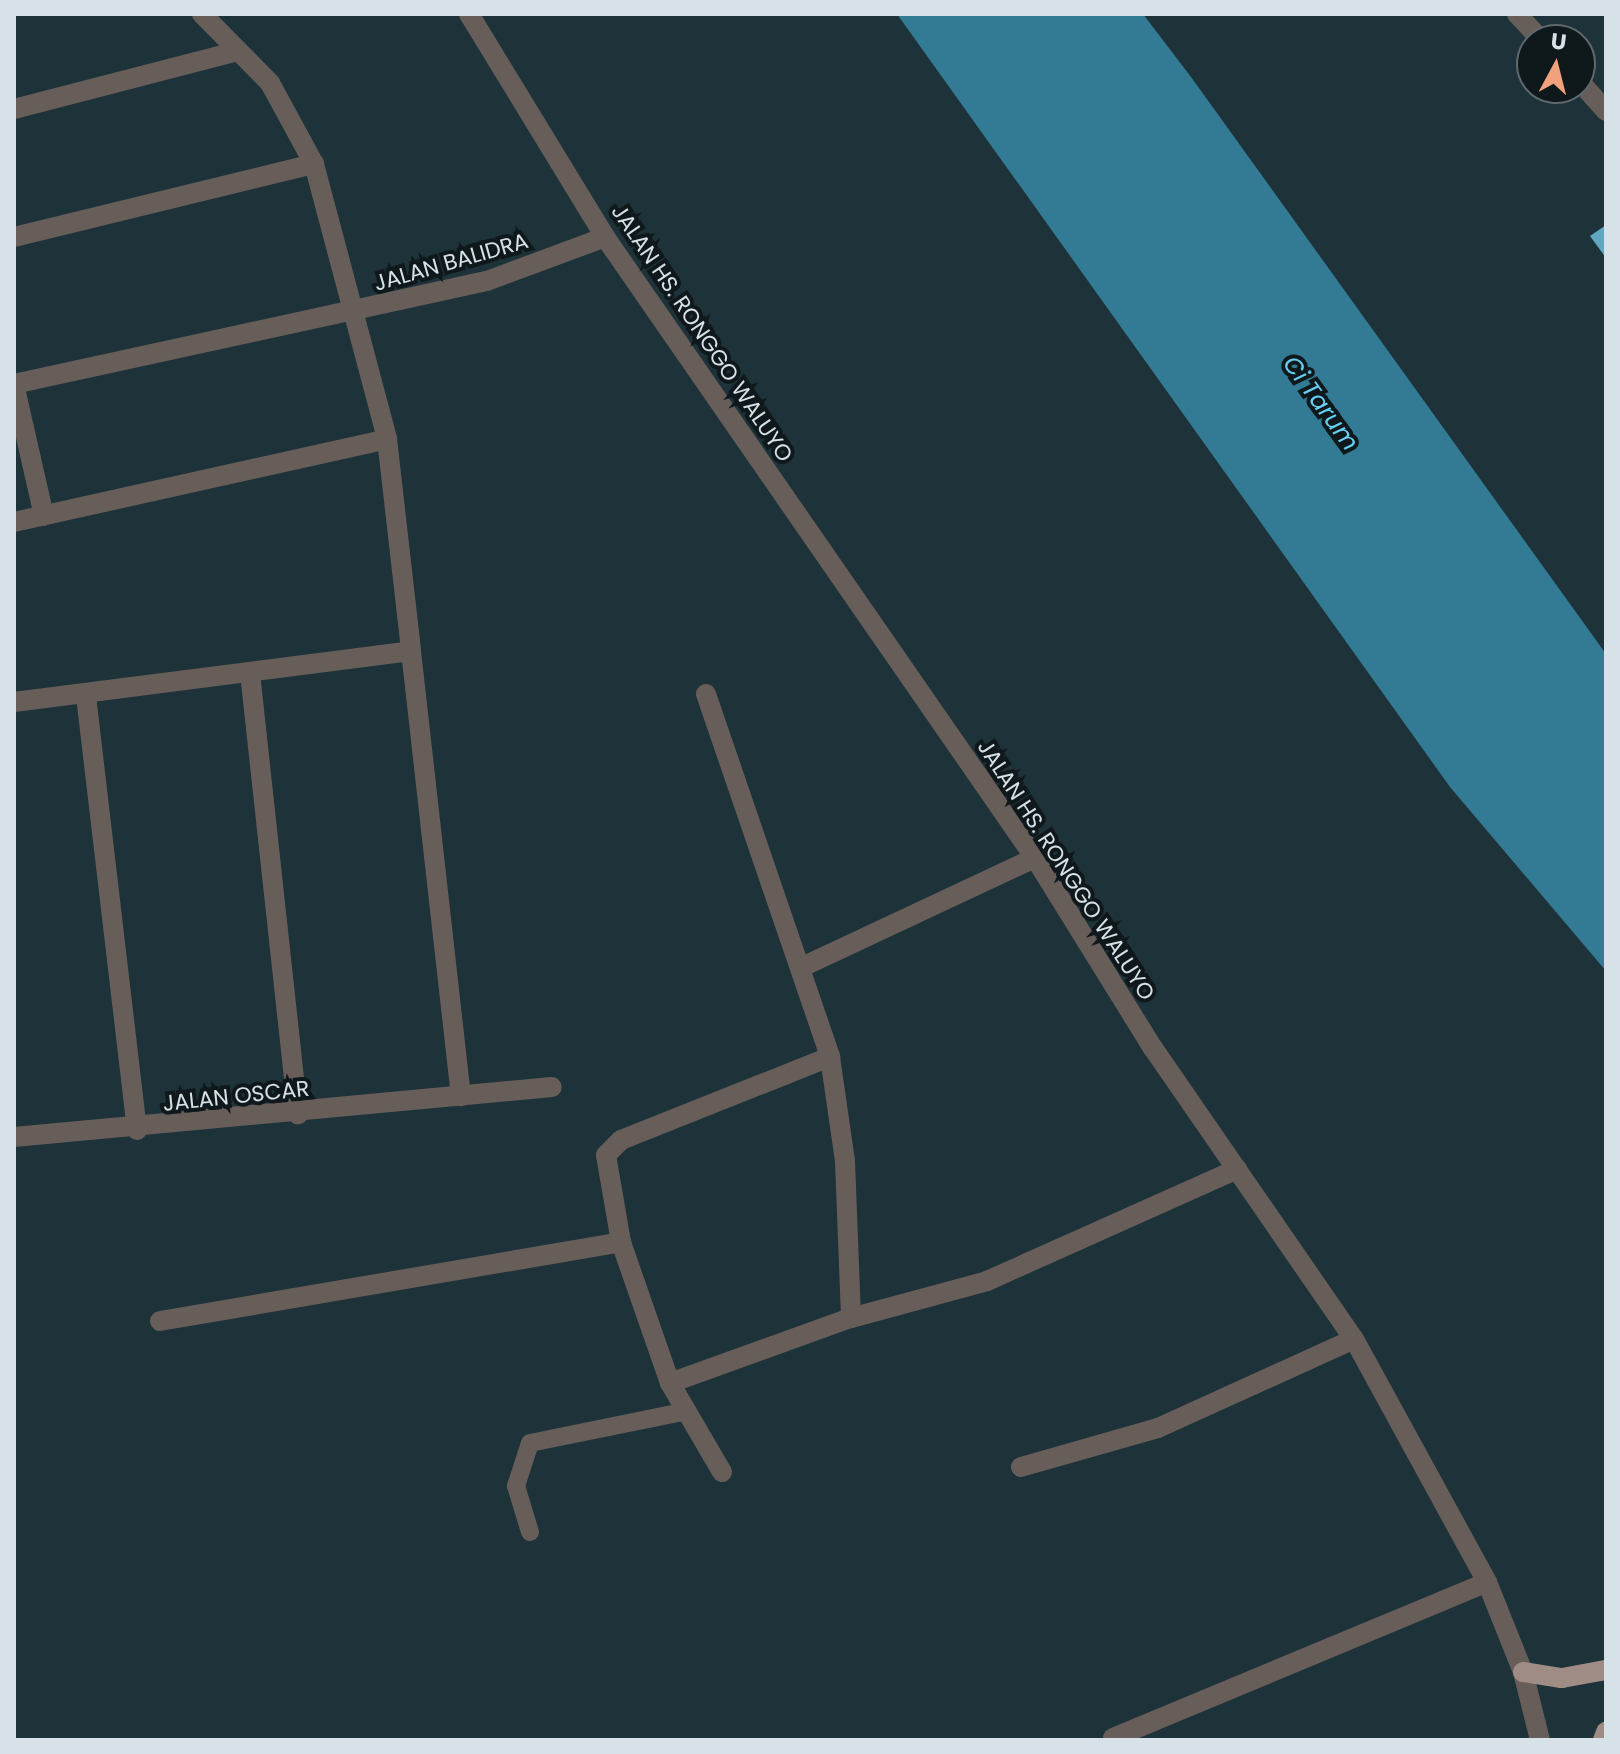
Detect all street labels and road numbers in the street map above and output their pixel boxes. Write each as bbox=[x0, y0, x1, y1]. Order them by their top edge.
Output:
street label: JALAN HS. RONGGO WALUYO bbox=[606, 199, 798, 467]
street label: JALAN BALIDRA bbox=[371, 227, 531, 297]
street label: JALAN HS. RONGGO WALUYO bbox=[972, 735, 1160, 1005]
street label: JALAN OSCAR bbox=[161, 1075, 311, 1117]

